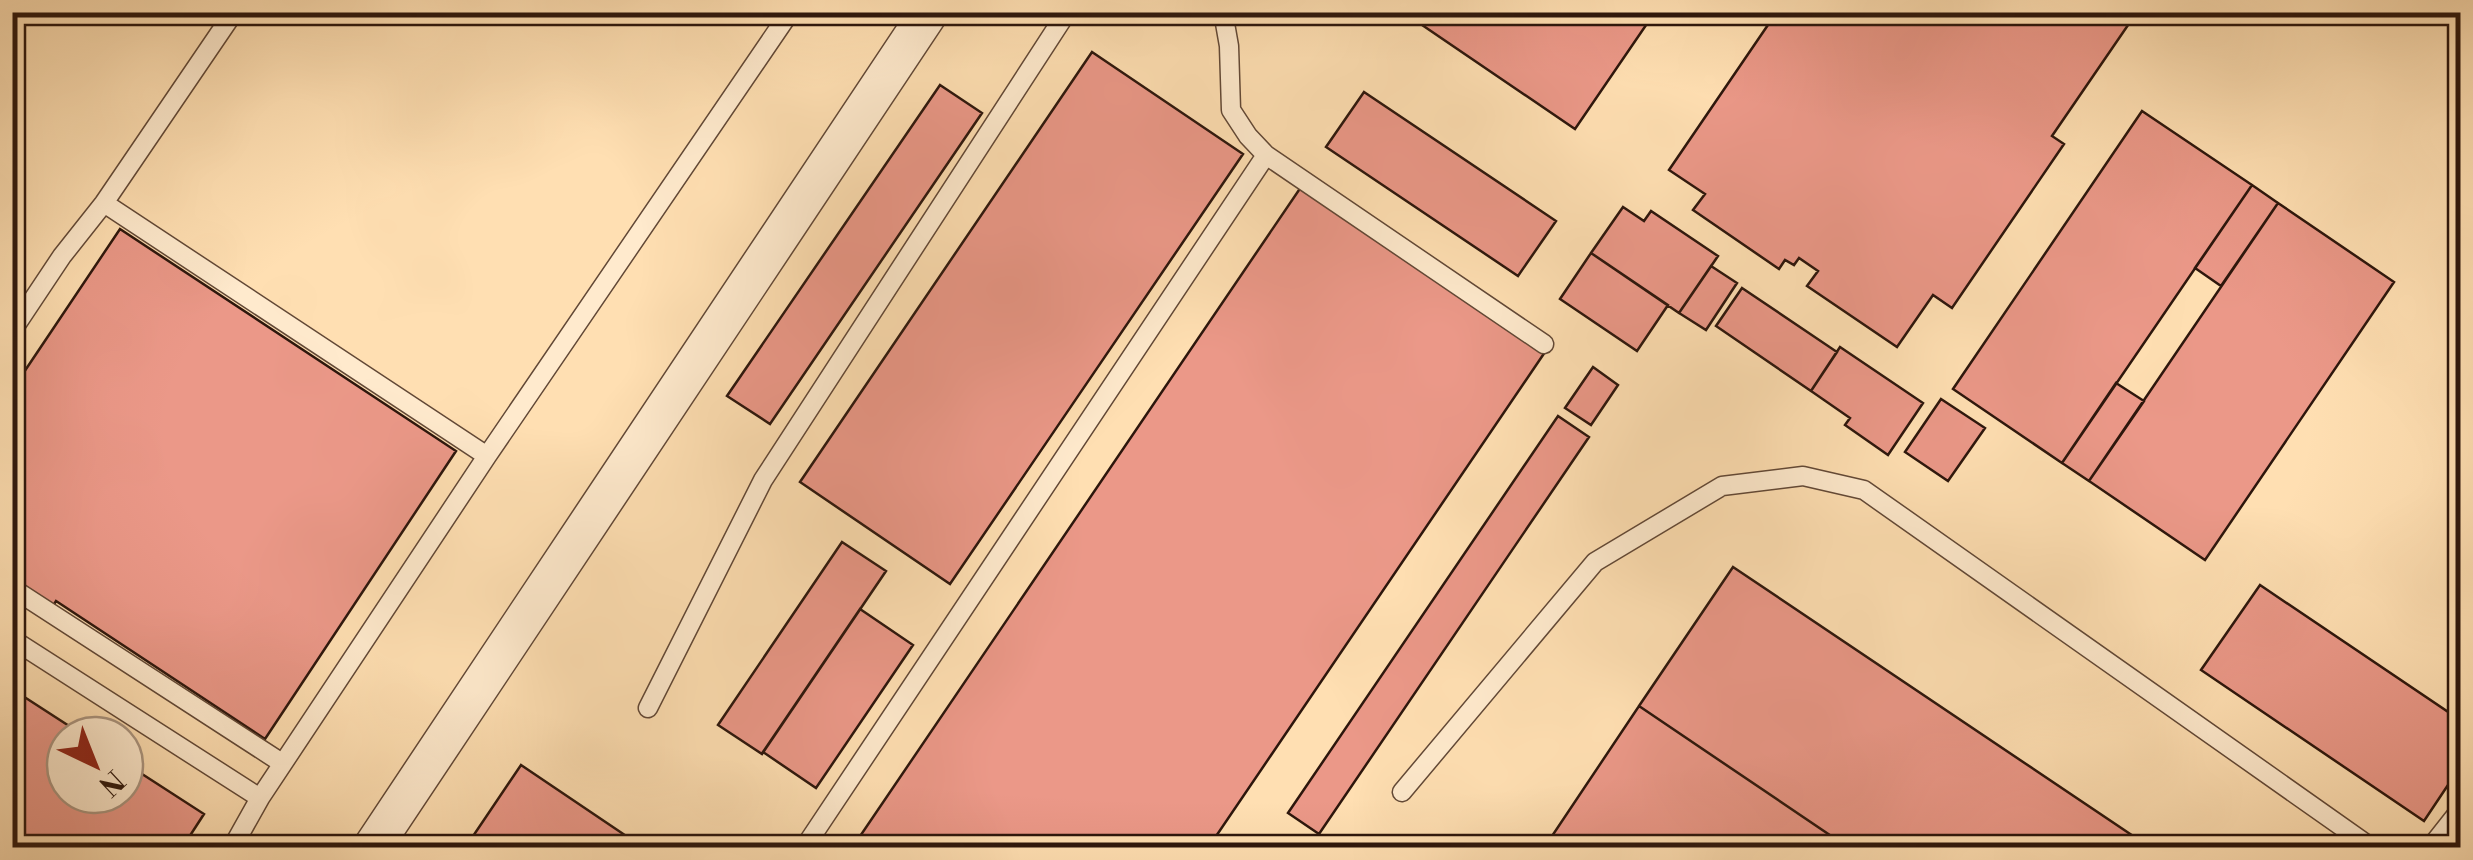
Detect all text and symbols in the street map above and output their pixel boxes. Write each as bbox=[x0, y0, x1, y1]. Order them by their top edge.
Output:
north arrow bbox=[45, 715, 145, 815]
text: N bbox=[91, 762, 131, 803]

